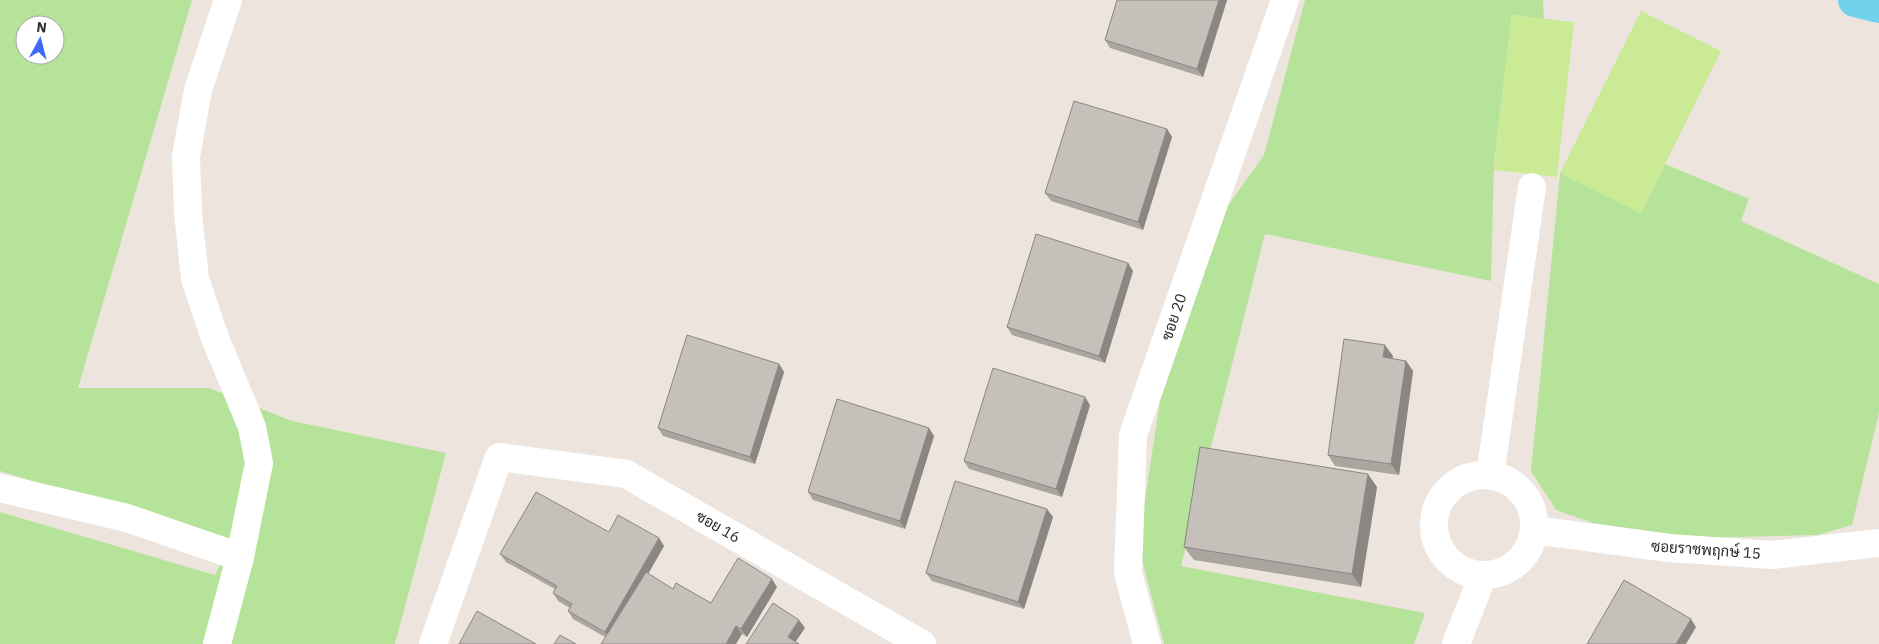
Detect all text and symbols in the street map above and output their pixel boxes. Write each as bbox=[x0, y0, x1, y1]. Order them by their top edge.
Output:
north arrow bbox=[15, 15, 65, 65]
text: N bbox=[35, 18, 48, 37]
street label: ซอย 20 bbox=[1157, 291, 1190, 343]
street label: ซอย 16 bbox=[693, 506, 744, 547]
street label: ซอยราชพฤกษ์ 15 bbox=[1650, 536, 1762, 563]

